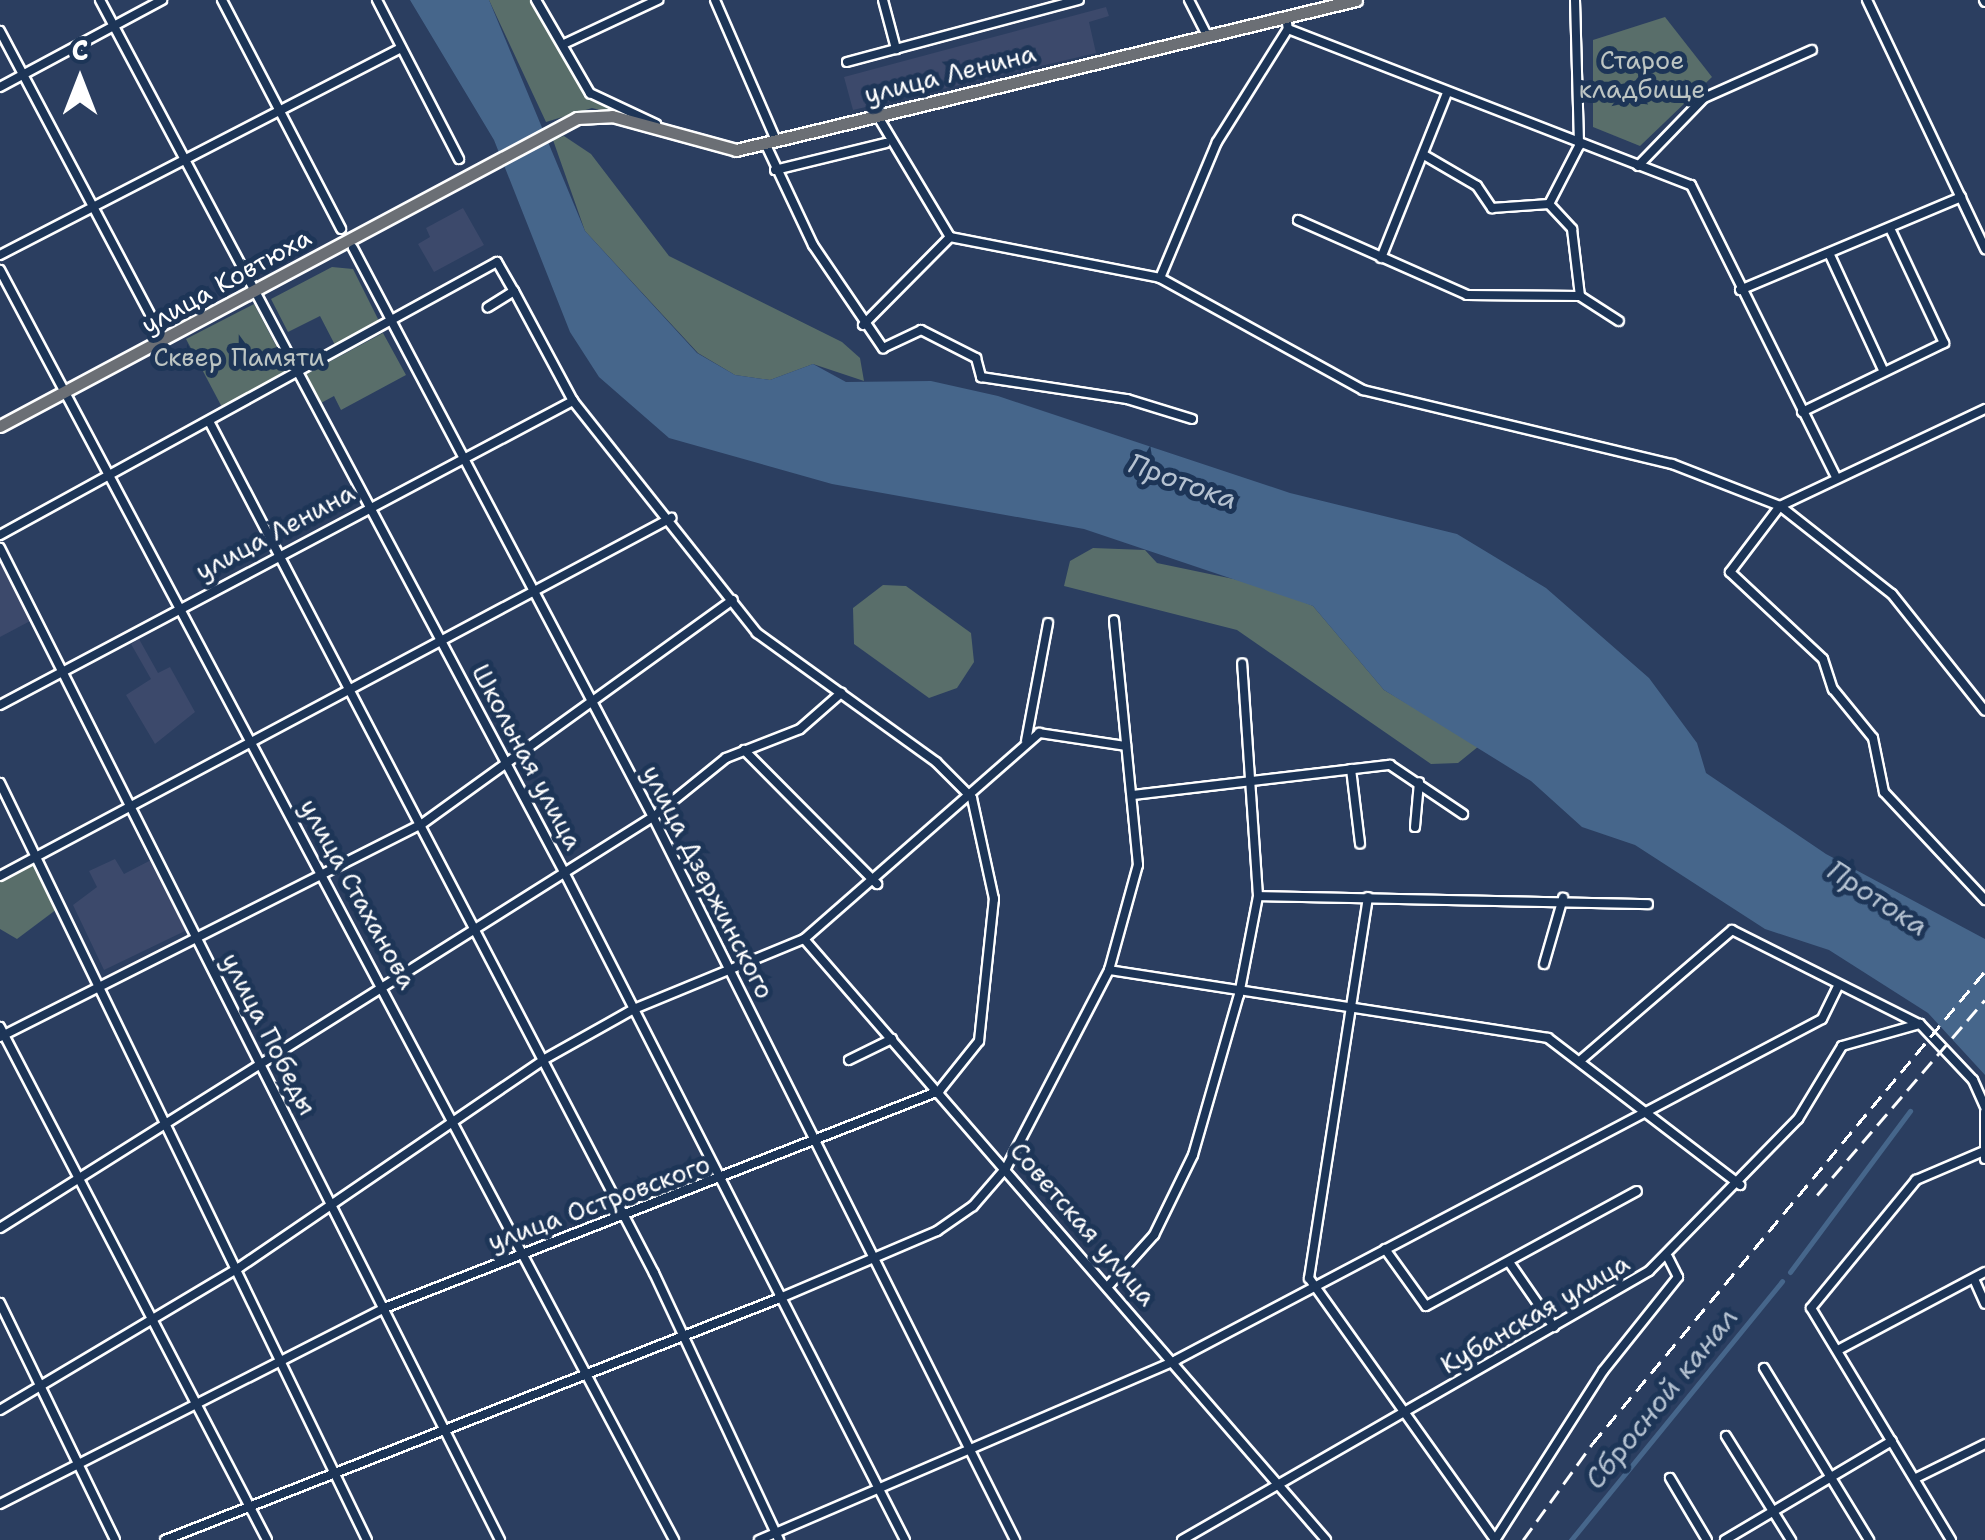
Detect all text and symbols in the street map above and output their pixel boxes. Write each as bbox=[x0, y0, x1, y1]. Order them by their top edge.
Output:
north arrow bbox=[30, 30, 130, 130]
text: С bbox=[71, 31, 89, 69]
street label: улица Ленина bbox=[861, 38, 1039, 110]
park label: Старое кладбище bbox=[1579, 46, 1705, 105]
street label: улица Ковтюха bbox=[136, 222, 316, 340]
park label: Сквер Памяти bbox=[153, 342, 325, 372]
water label: Протока bbox=[1124, 446, 1242, 516]
street label: улица Ленина bbox=[190, 478, 360, 586]
street label: Школьная улица bbox=[465, 659, 589, 855]
street label: улица Дзержинского bbox=[636, 760, 780, 1004]
street label: улица Стаханова bbox=[293, 794, 423, 994]
water label: Протока bbox=[1821, 853, 1935, 943]
street label: улица Победы bbox=[215, 948, 323, 1120]
street label: Советская улица bbox=[1004, 1136, 1162, 1312]
street label: улица Островского bbox=[484, 1149, 714, 1257]
street label: Кубанская улица bbox=[1435, 1248, 1635, 1380]
water label: Сбросной канал bbox=[1578, 1300, 1744, 1496]

